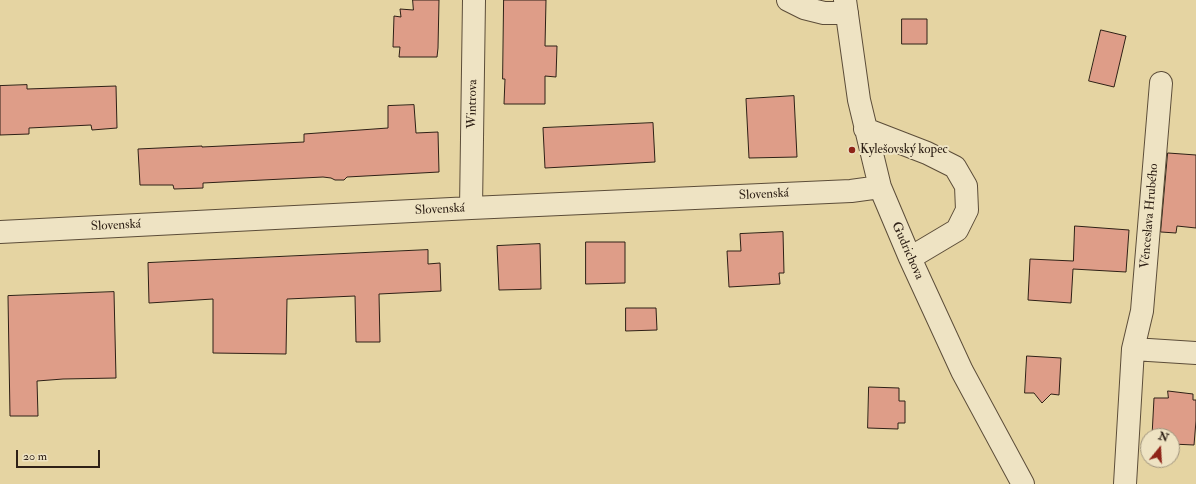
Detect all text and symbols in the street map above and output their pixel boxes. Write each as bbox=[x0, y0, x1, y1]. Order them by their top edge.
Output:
street label: Wintrova bbox=[465, 79, 481, 129]
place label: Kylešovský kopec bbox=[860, 142, 948, 158]
marker: Kylešovský kopec bbox=[847, 145, 857, 155]
street label: Věnceslava Hrubého bbox=[1138, 163, 1162, 269]
street label: Slovenská bbox=[739, 186, 789, 204]
street label: Slovenská bbox=[415, 201, 465, 219]
street label: Slovenská bbox=[91, 217, 141, 235]
street label: Gudrichova bbox=[887, 220, 927, 282]
north arrow bbox=[1140, 428, 1180, 468]
text: N bbox=[1157, 429, 1170, 445]
scale bar bbox=[18, 442, 102, 468]
text: 20 m bbox=[23, 449, 47, 464]

